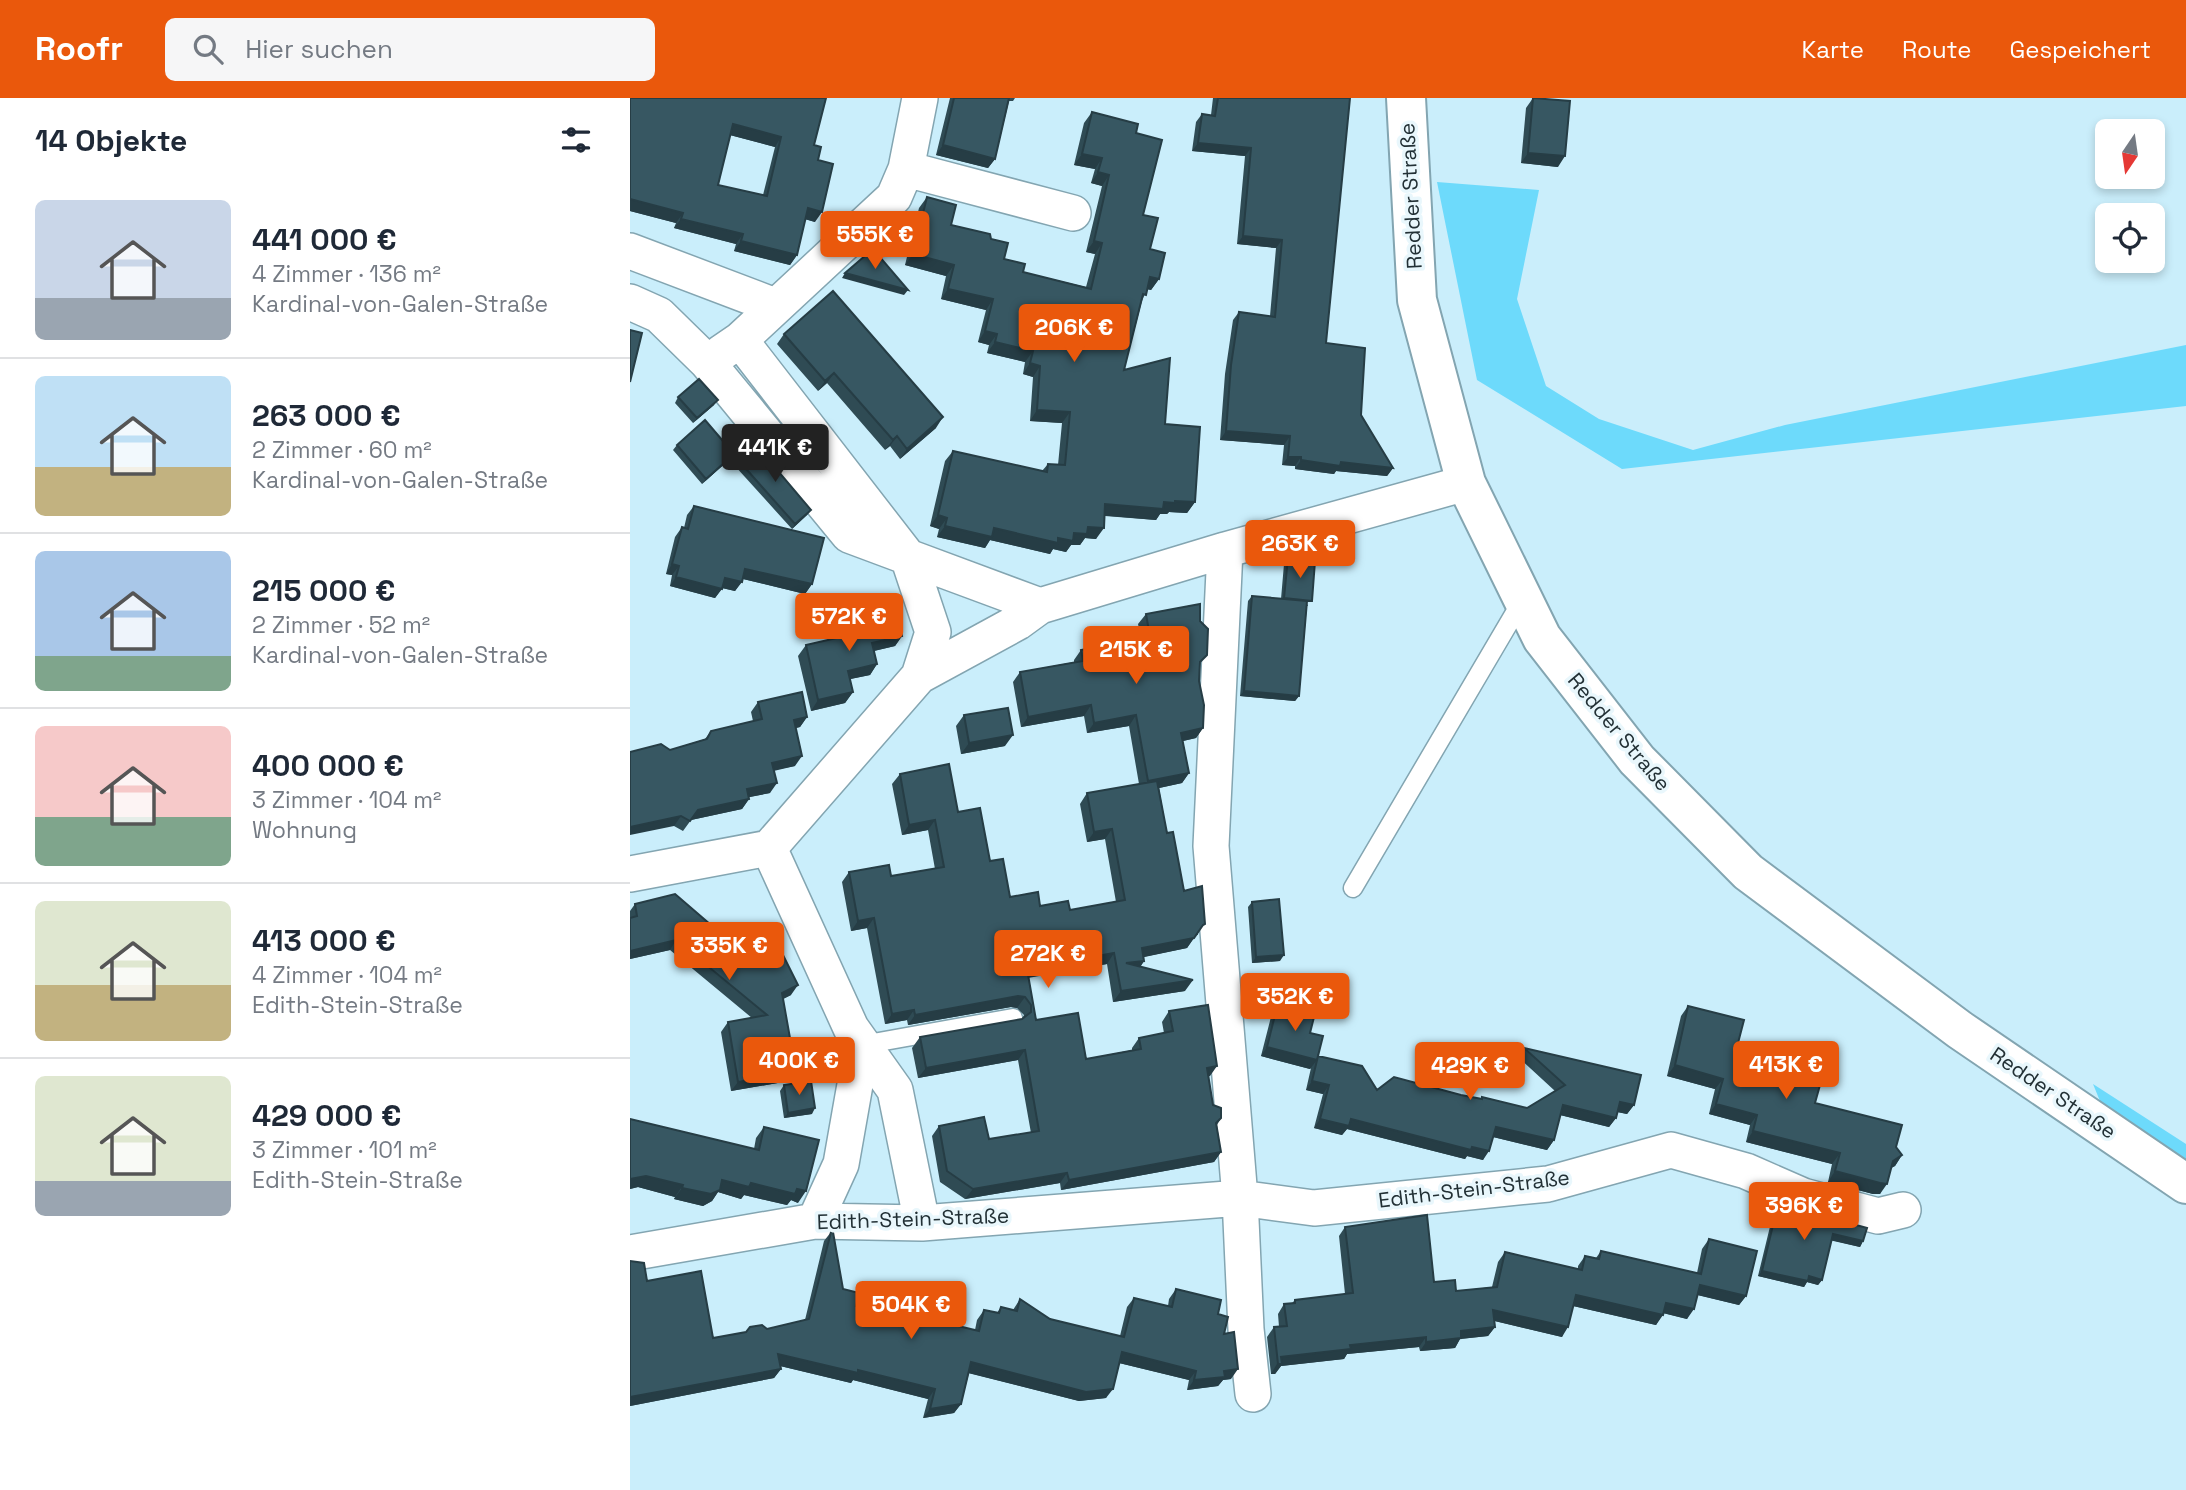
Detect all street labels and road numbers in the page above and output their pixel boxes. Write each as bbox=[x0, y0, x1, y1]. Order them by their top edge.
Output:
street label: Redder Straße bbox=[1393, 122, 1428, 270]
street label: Redder Straße bbox=[1562, 667, 1677, 796]
street label: Redder Straße bbox=[1985, 1040, 2121, 1145]
street label: Edith-Stein-Straße bbox=[1377, 1163, 1571, 1214]
street label: Edith-Stein-Straße bbox=[816, 1202, 1010, 1235]

